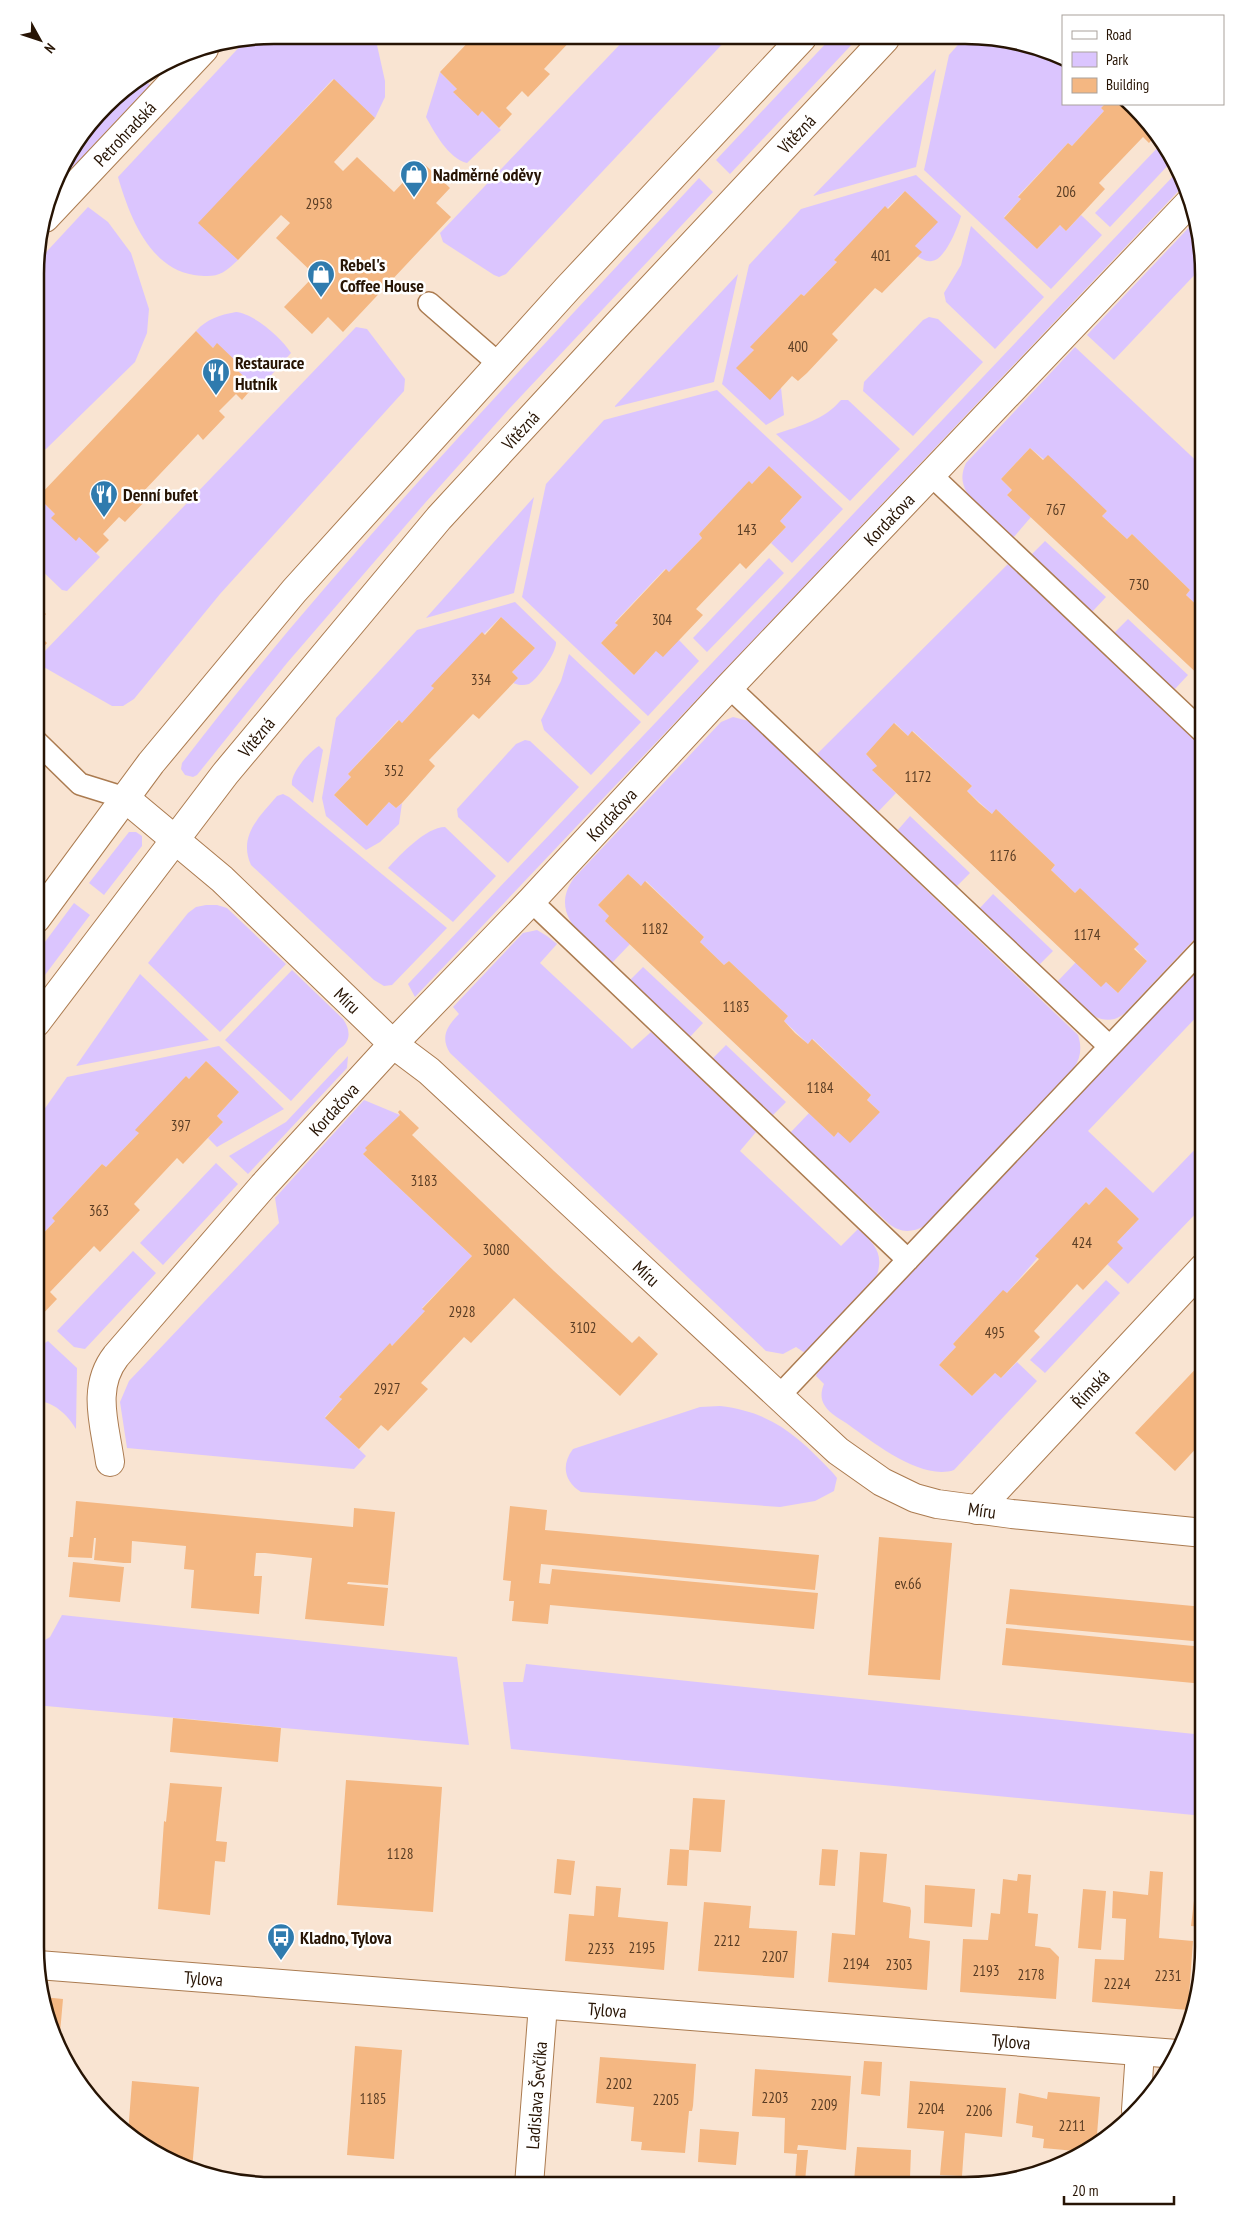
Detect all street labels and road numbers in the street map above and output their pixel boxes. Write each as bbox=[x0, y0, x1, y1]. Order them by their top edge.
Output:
street label: Petrohradská bbox=[88, 96, 161, 171]
street label: Vítězná bbox=[772, 109, 820, 159]
street label: Vítězná bbox=[496, 406, 544, 455]
street label: Kordačova bbox=[858, 488, 919, 550]
street label: Vítězná bbox=[232, 712, 279, 762]
street label: Kordačova bbox=[581, 783, 641, 845]
street label: Míru bbox=[330, 982, 366, 1018]
street label: Kordačova bbox=[304, 1078, 364, 1140]
street label: Míru bbox=[628, 1255, 665, 1291]
street label: Římská bbox=[1067, 1365, 1114, 1413]
street label: Míru bbox=[967, 1497, 997, 1523]
street label: Tylova bbox=[183, 1965, 224, 1991]
street label: Tylova bbox=[587, 1996, 628, 2022]
street label: Tylova bbox=[991, 2028, 1031, 2054]
street label: Ladislava Ševčíka bbox=[520, 2041, 552, 2150]

